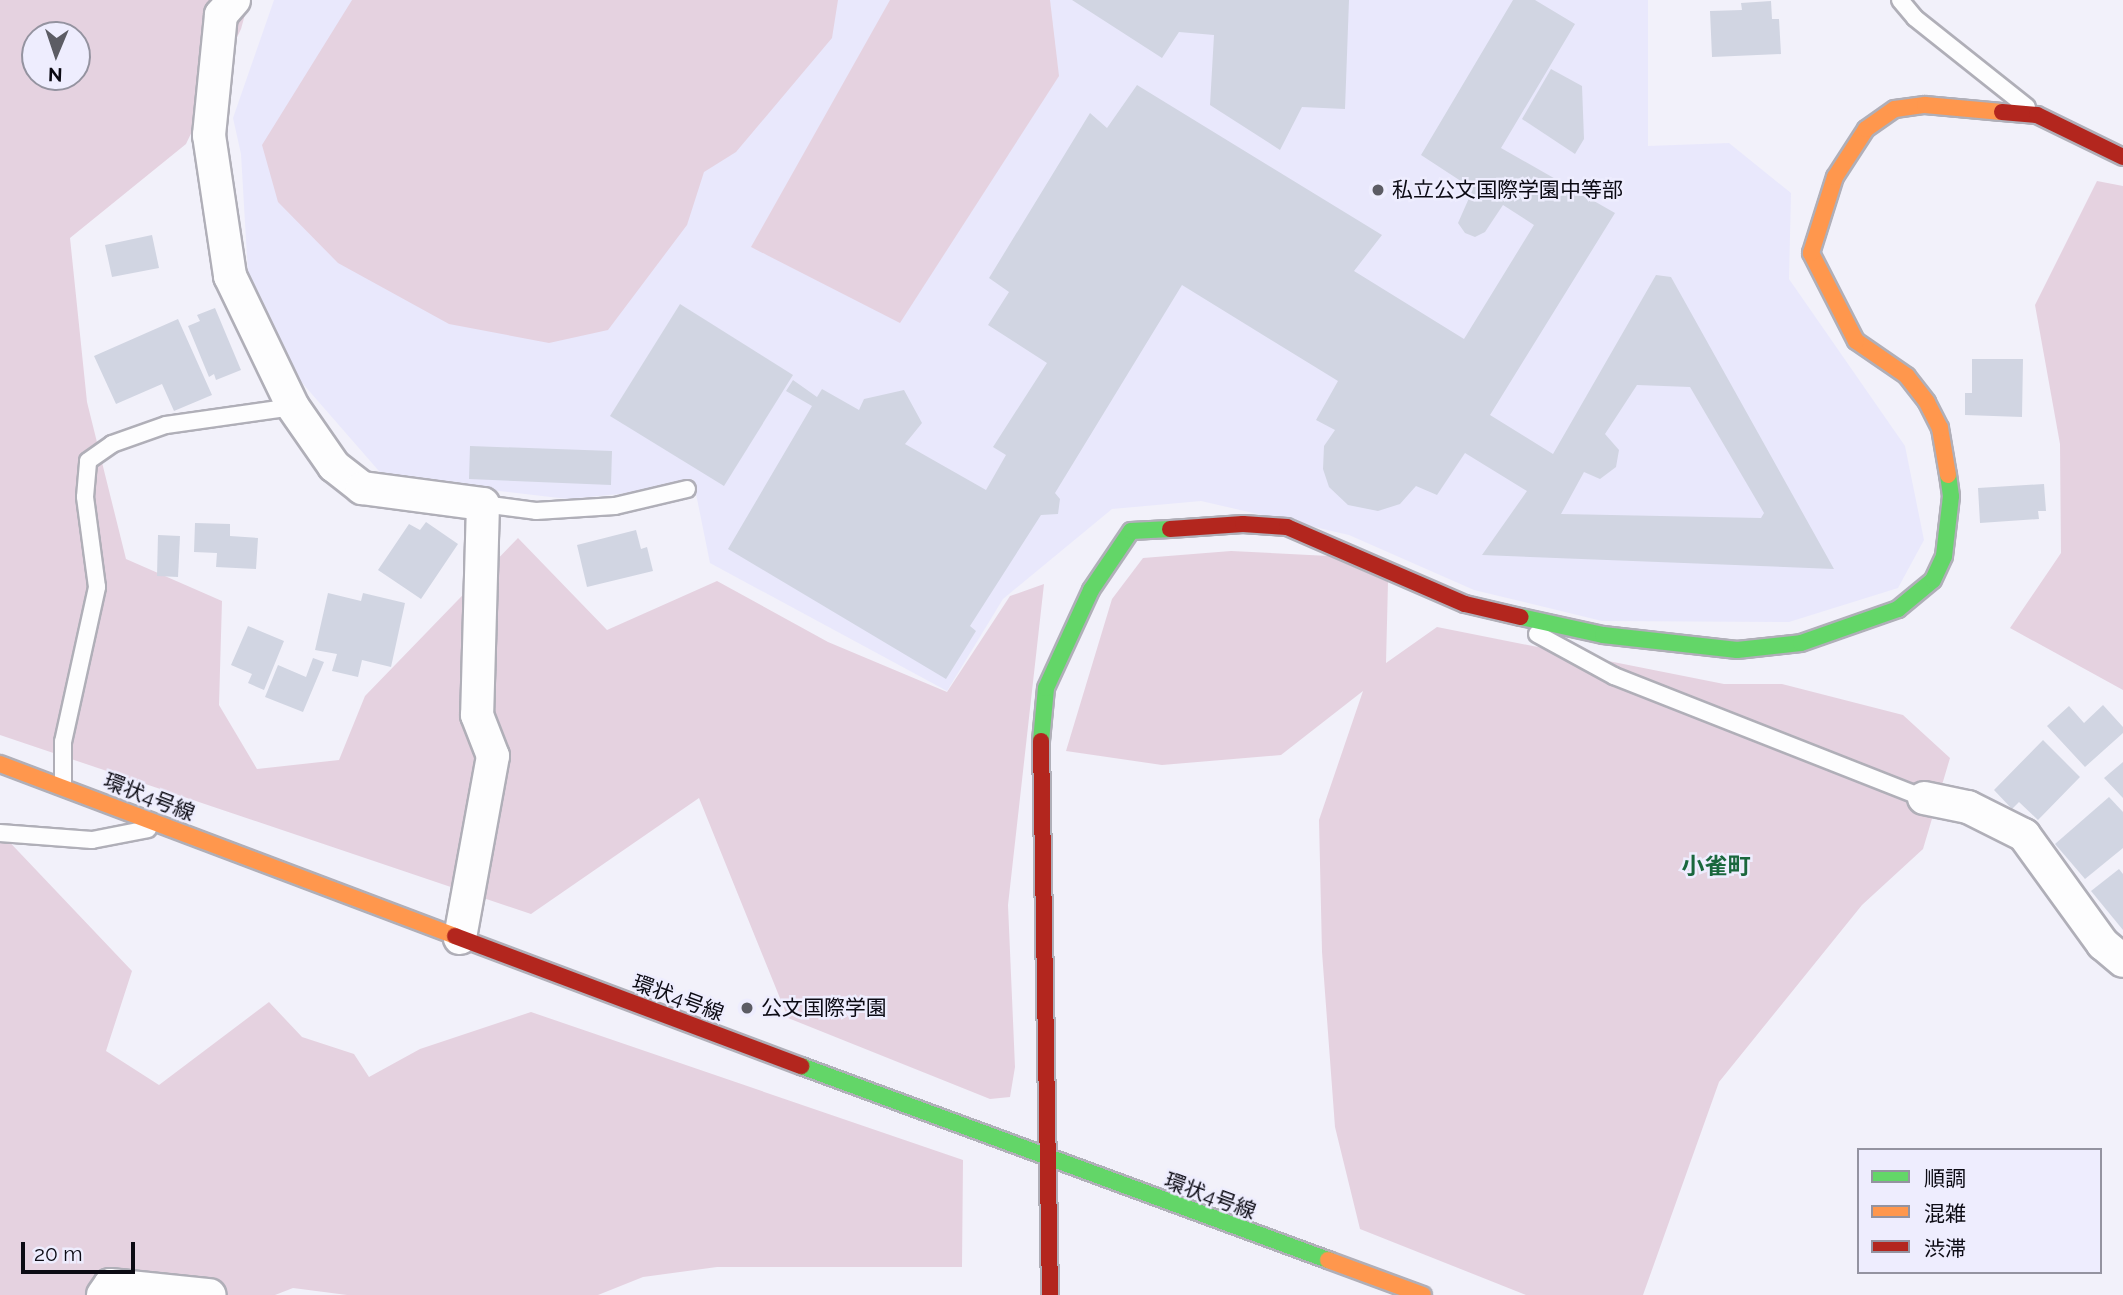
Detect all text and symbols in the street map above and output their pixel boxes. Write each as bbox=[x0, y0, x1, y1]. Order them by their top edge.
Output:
north arrow bbox=[21, 21, 91, 91]
text: N bbox=[48, 64, 63, 86]
place label: 私立公文国際学園中等部 bbox=[1392, 177, 1623, 203]
marker: 私立公文国際学園中等部 bbox=[1370, 182, 1386, 198]
street label: 環状4号線 bbox=[100, 768, 198, 826]
district label: 小雀町 bbox=[1682, 852, 1750, 880]
street label: 環状4号線 bbox=[629, 970, 727, 1026]
place label: 公文国際学園 bbox=[761, 995, 887, 1021]
marker: 公文国際学園 bbox=[739, 1000, 755, 1016]
legend bbox=[1857, 1148, 2102, 1274]
text: 順調 bbox=[1924, 1166, 1966, 1191]
street label: 環状4号線 bbox=[1161, 1168, 1259, 1224]
text: 混雑 bbox=[1924, 1201, 1966, 1226]
scale bar bbox=[24, 1228, 138, 1272]
text: 渋滞 bbox=[1924, 1236, 1966, 1261]
text: 20 m bbox=[34, 1241, 82, 1266]

